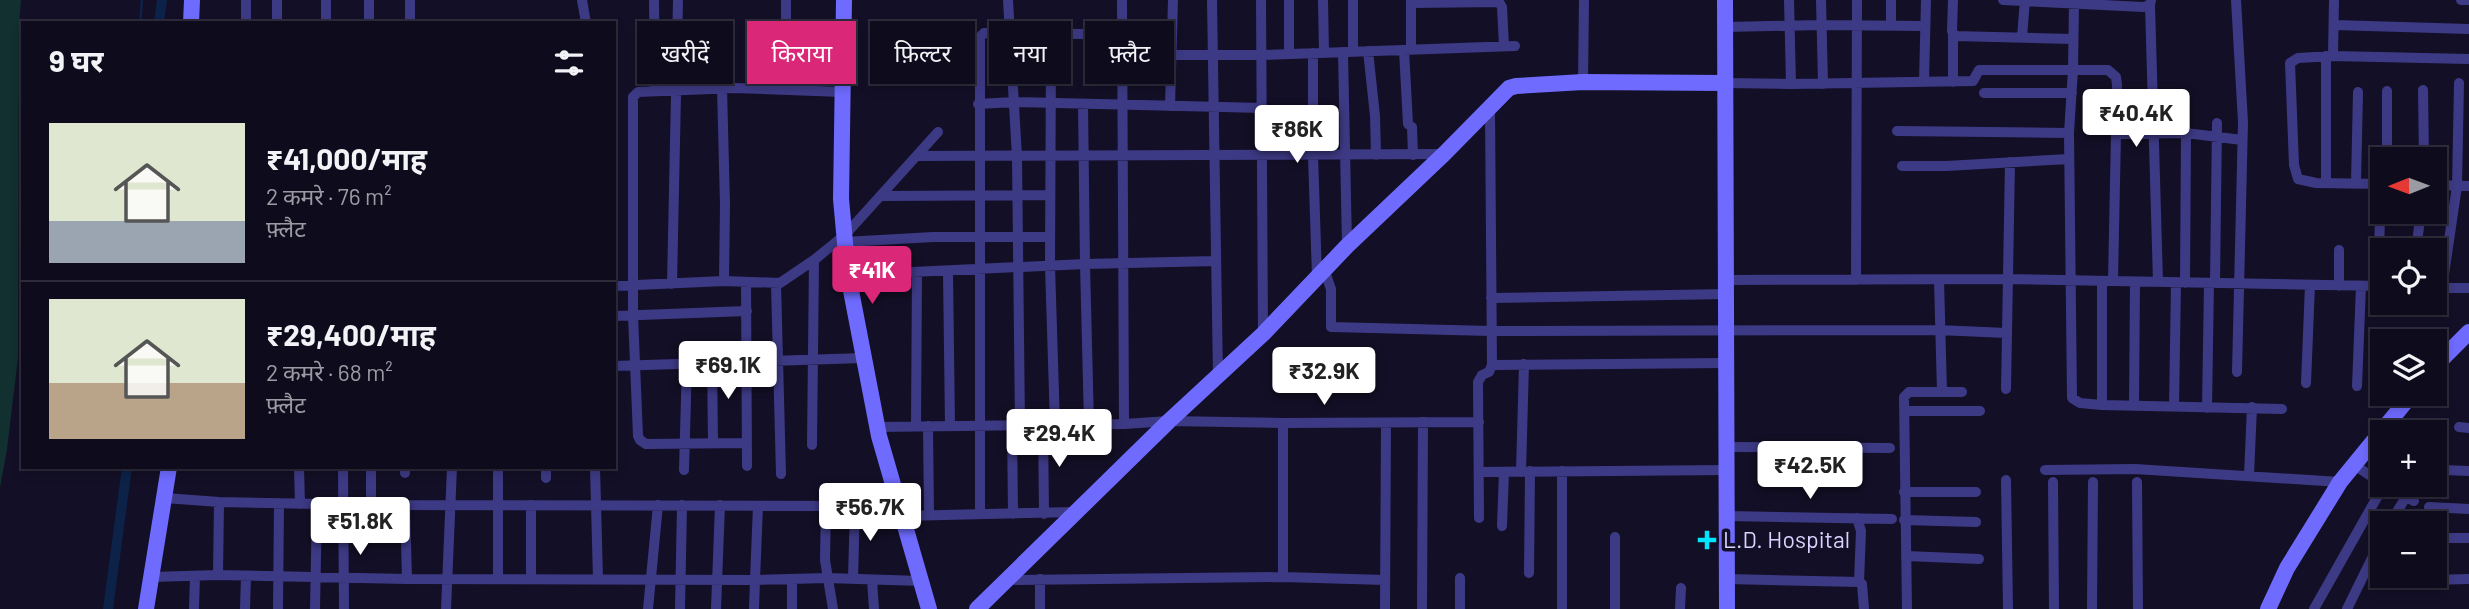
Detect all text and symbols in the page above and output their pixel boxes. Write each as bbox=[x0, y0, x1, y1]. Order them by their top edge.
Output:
chip: खरीदें bbox=[637, 21, 733, 84]
chip: किराया bbox=[747, 21, 856, 84]
chip: फ़िल्टर bbox=[870, 21, 975, 84]
chip: नया bbox=[989, 21, 1071, 84]
chip: फ़्लैट bbox=[1085, 21, 1174, 84]
text: 9 घर bbox=[49, 42, 104, 78]
icon: filters bbox=[550, 44, 588, 82]
pin: ₹40.4K bbox=[2079, 90, 2193, 149]
text: ₹40.4K bbox=[2099, 98, 2173, 126]
pin: ₹86K bbox=[1256, 106, 1338, 165]
text: ₹86K bbox=[1271, 114, 1323, 142]
text: ₹41,000/माह bbox=[266, 140, 427, 176]
north arrow bbox=[2370, 147, 2446, 224]
map controls bbox=[2370, 147, 2447, 588]
icon: home bbox=[105, 151, 189, 235]
text: 2 कमरे · 76 m² bbox=[266, 182, 392, 210]
text: फ़्लैट bbox=[266, 214, 306, 242]
button: locate bbox=[2370, 238, 2447, 315]
pin: ₹41K bbox=[831, 246, 913, 306]
text: ₹41K bbox=[848, 255, 896, 283]
text: ₹29,400/माह bbox=[266, 316, 436, 352]
icon: home bbox=[105, 327, 189, 411]
button: layers bbox=[2370, 329, 2447, 406]
pin: ₹69.1K bbox=[671, 342, 785, 401]
pin: ₹32.9K bbox=[1267, 348, 1381, 407]
text: ₹69.1K bbox=[695, 350, 761, 378]
text: ₹32.9K bbox=[1288, 356, 1360, 384]
text: 2 कमरे · 68 m² bbox=[266, 358, 393, 386]
text: फ़्लैट bbox=[266, 390, 306, 418]
pin: ₹29.4K bbox=[1002, 410, 1116, 469]
text: ₹29.4K bbox=[1023, 418, 1095, 446]
button: + bbox=[2370, 420, 2447, 497]
pin: ₹42.5K bbox=[1753, 442, 1867, 501]
text: ₹42.5K bbox=[1774, 450, 1846, 478]
pin: ₹56.7K bbox=[813, 484, 927, 543]
text: ₹56.7K bbox=[835, 492, 905, 520]
pin: ₹51.8K bbox=[303, 498, 417, 557]
text: ₹51.8K bbox=[327, 506, 393, 534]
button: − bbox=[2370, 511, 2447, 588]
place label: L.D. Hospital bbox=[1723, 525, 1850, 553]
marker: L.D. Hospital bbox=[1697, 530, 1717, 550]

